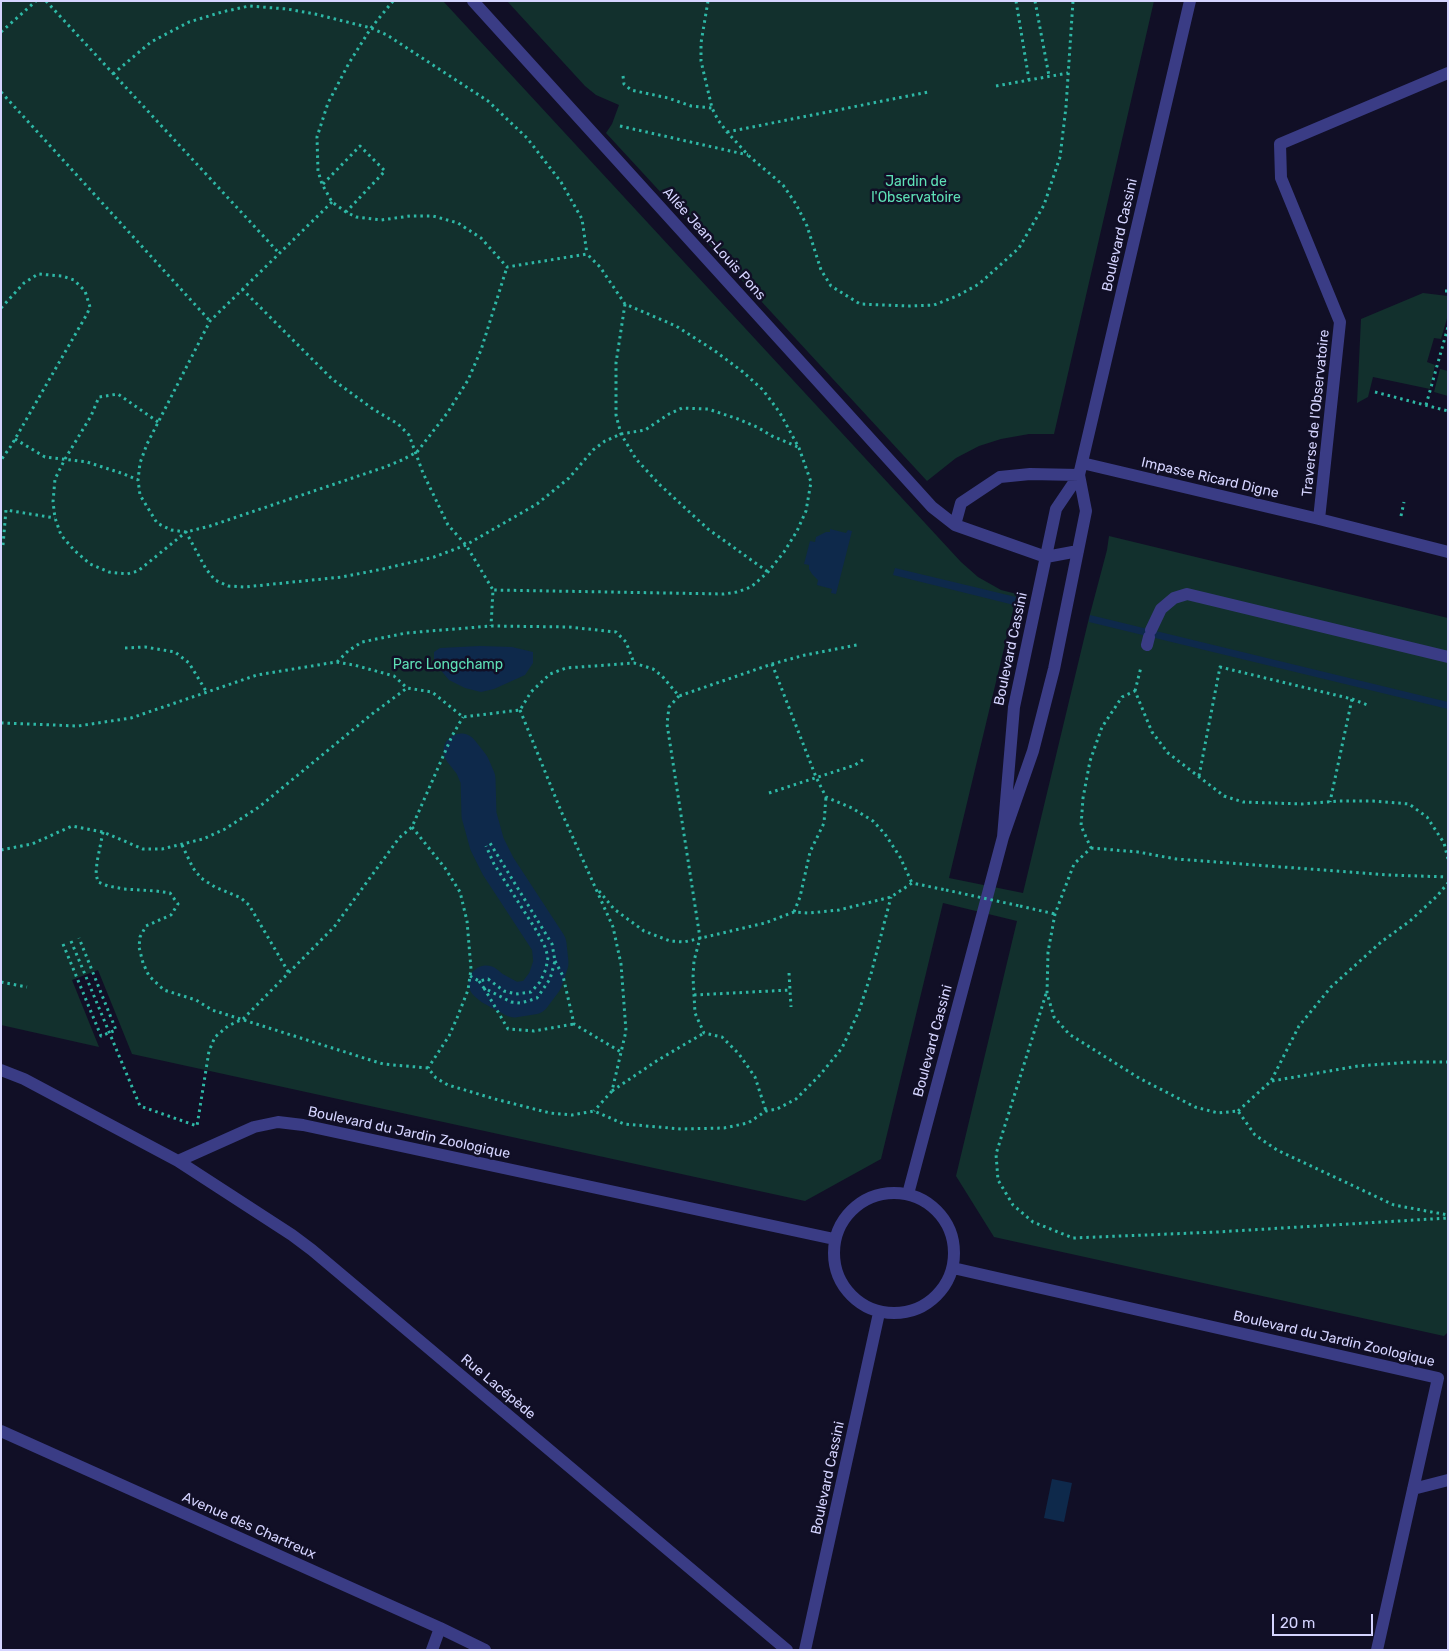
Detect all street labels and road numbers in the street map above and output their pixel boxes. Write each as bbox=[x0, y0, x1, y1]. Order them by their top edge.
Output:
street label: Boulevard Cassini bbox=[1099, 177, 1141, 293]
street label: Allée Jean-Louis Pons bbox=[659, 184, 769, 304]
street label: Traverse de l'Observatoire bbox=[1299, 329, 1333, 497]
street label: Impasse Ricard Digne bbox=[1140, 454, 1280, 502]
street label: Boulevard Cassini bbox=[991, 591, 1031, 707]
street label: Boulevard Cassini bbox=[910, 983, 956, 1099]
street label: Boulevard du Jardin Zoologique bbox=[306, 1103, 512, 1163]
street label: Boulevard du Jardin Zoologique bbox=[1231, 1308, 1437, 1370]
street label: Rue Lacépède bbox=[457, 1351, 539, 1423]
street label: Boulevard Cassini bbox=[808, 1420, 848, 1536]
street label: Avenue des Chartreux bbox=[180, 1489, 318, 1563]

